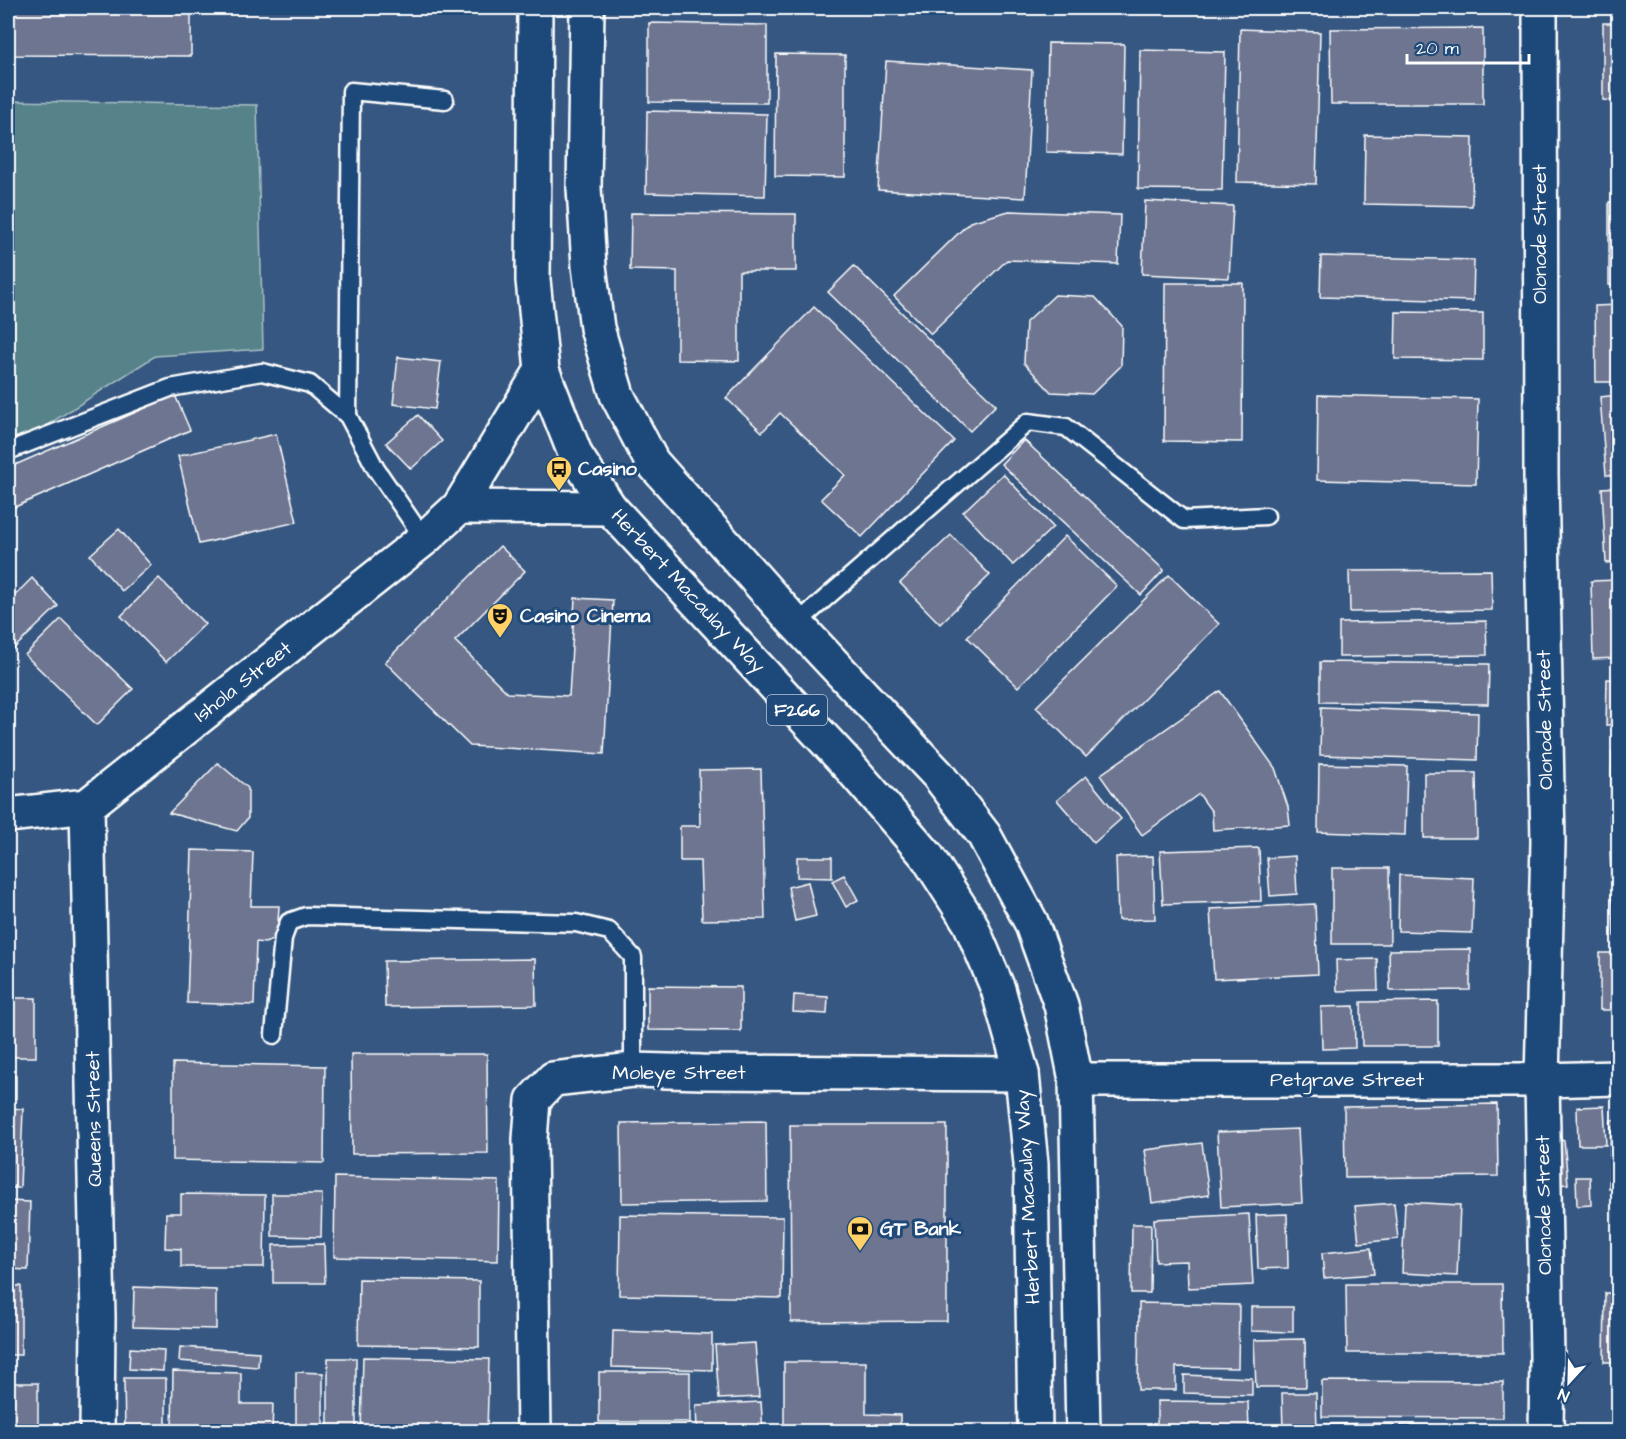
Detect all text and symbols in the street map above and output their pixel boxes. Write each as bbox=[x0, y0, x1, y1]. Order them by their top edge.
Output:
scale bar bbox=[1407, 27, 1528, 65]
text: 20 m bbox=[1416, 36, 1459, 61]
street label: Olonode Street bbox=[1526, 164, 1554, 304]
bus stop icon: Casino bbox=[544, 454, 574, 492]
place label: Casino bbox=[578, 455, 637, 483]
street label: Herbert Macaulay Way bbox=[604, 503, 772, 680]
theatre icon: Casino Cinema bbox=[485, 601, 515, 639]
place label: Casino Cinema bbox=[520, 602, 651, 630]
street label: Ishola Street bbox=[188, 635, 298, 729]
street label: Olonode Street bbox=[1530, 650, 1560, 790]
road number: F266 bbox=[767, 695, 827, 725]
street label: Queens Street bbox=[79, 1051, 109, 1187]
street label: Moleye Street bbox=[612, 1059, 746, 1088]
street label: Petgrave Street bbox=[1270, 1066, 1424, 1095]
street label: Herbert Macaulay Way bbox=[1008, 1089, 1049, 1305]
street label: Olonode Street bbox=[1529, 1135, 1559, 1275]
bank icon: GT Bank bbox=[845, 1214, 875, 1252]
place label: GT Bank bbox=[880, 1215, 962, 1243]
north arrow bbox=[1539, 1352, 1599, 1412]
text: N bbox=[1555, 1383, 1573, 1407]

